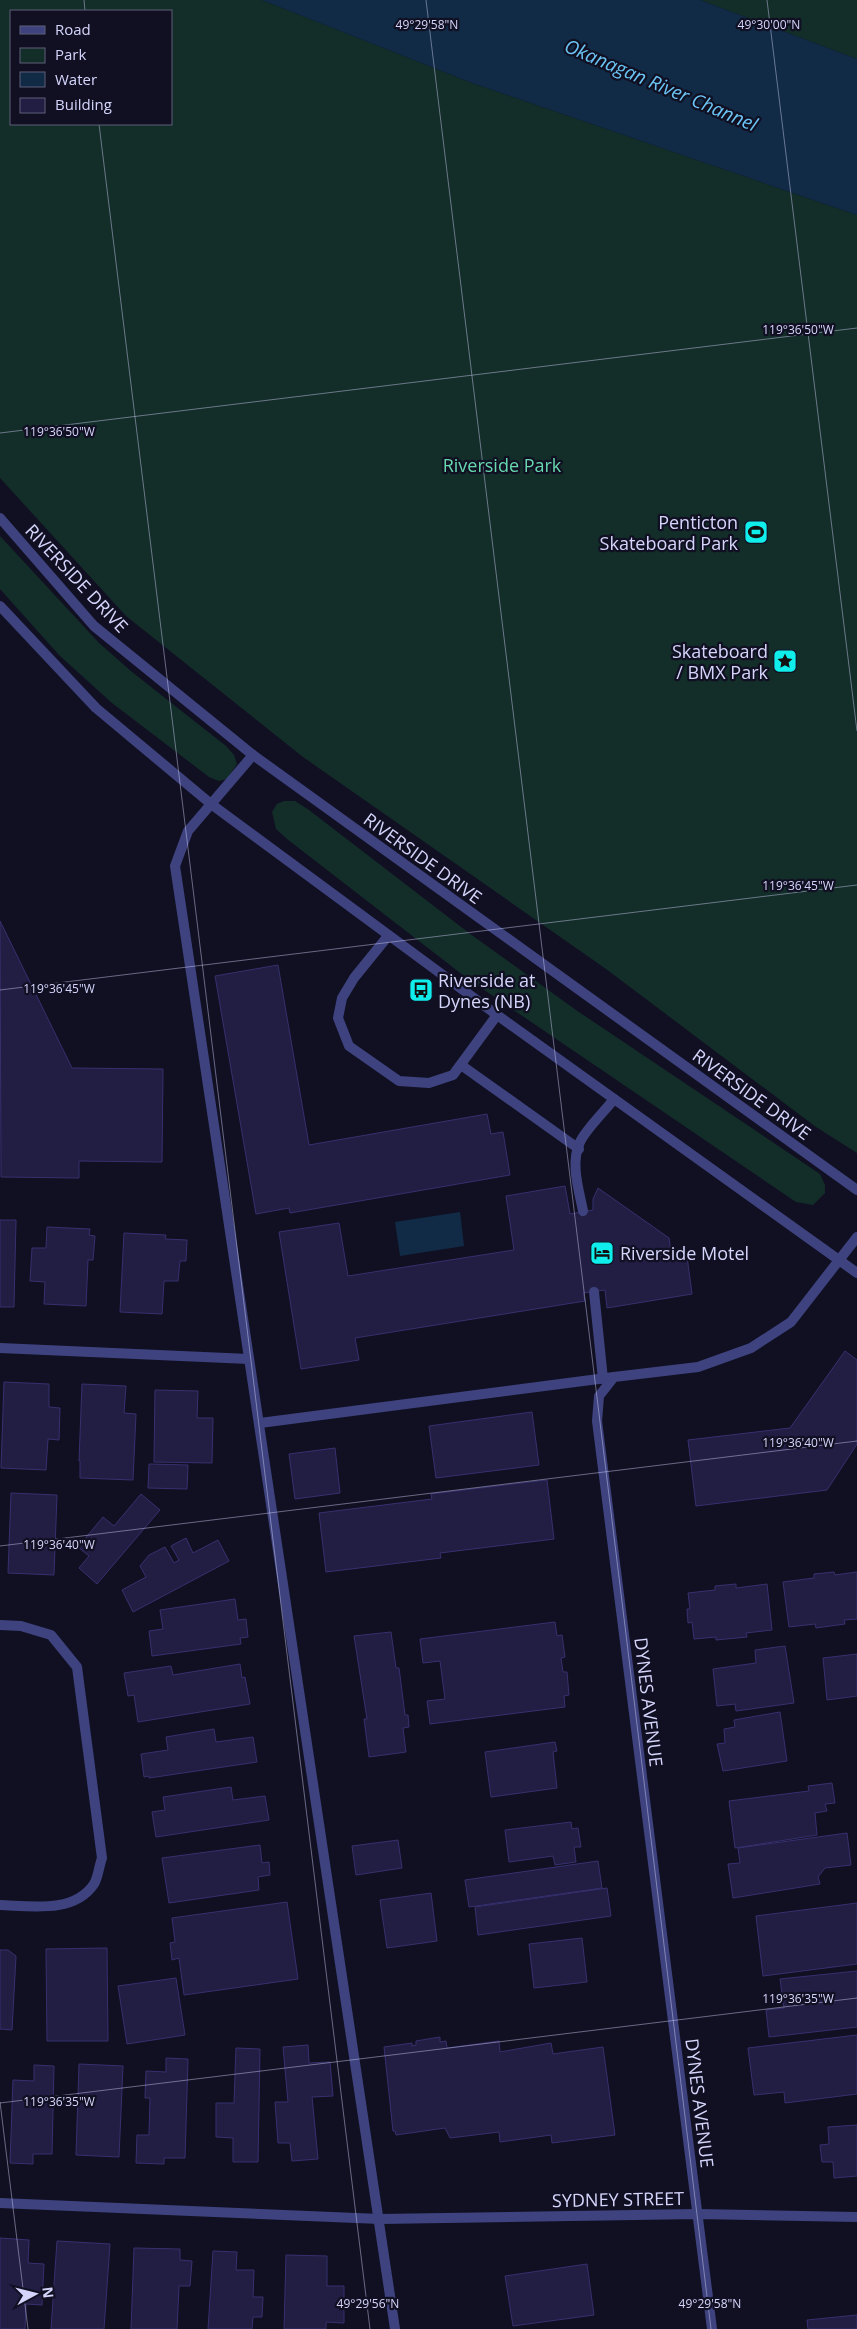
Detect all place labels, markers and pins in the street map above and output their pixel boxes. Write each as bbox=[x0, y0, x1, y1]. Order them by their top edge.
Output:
place label: Penticton Skateboard Park bbox=[600, 510, 739, 555]
sports icon: Penticton Skateboard Park bbox=[743, 519, 769, 545]
place label: Skateboard / BMX Park bbox=[672, 639, 769, 684]
place icon: Skateboard / BMX Park bbox=[772, 648, 798, 674]
place label: Riverside at Dynes (NB) bbox=[438, 968, 535, 1013]
bus stop icon: Riverside at Dynes (NB) bbox=[408, 977, 434, 1003]
hotel icon: Riverside Motel bbox=[589, 1240, 615, 1266]
place label: Riverside Motel bbox=[620, 1241, 749, 1265]

